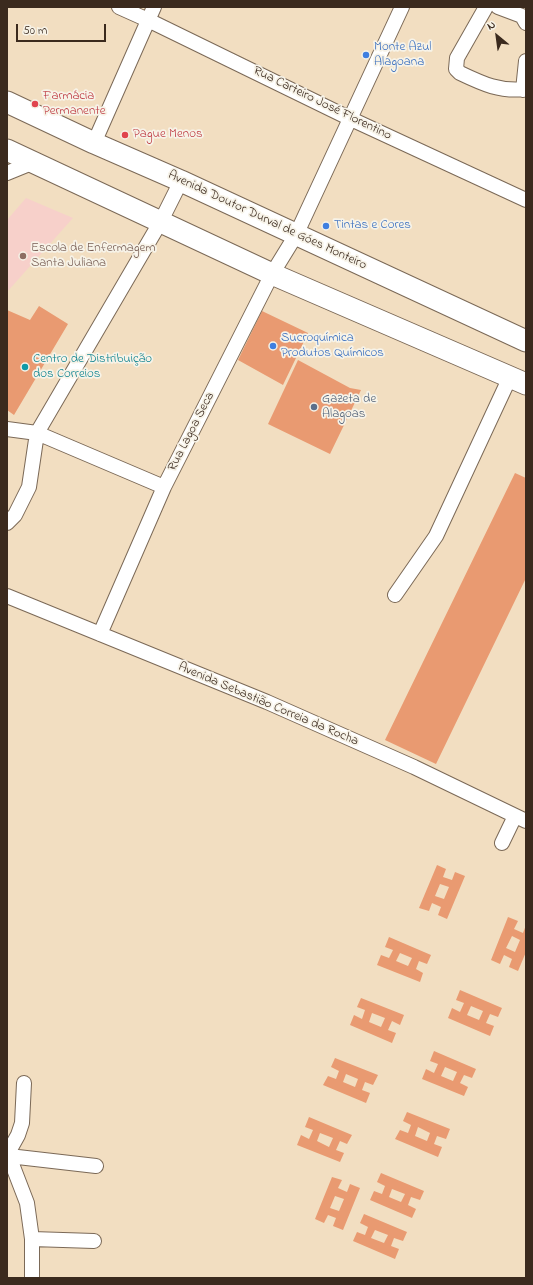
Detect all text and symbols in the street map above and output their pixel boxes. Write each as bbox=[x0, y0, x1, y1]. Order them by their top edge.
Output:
scale bar bbox=[18, 16, 108, 42]
north arrow bbox=[477, 16, 517, 56]
text: N bbox=[484, 17, 498, 34]
text: 50 m bbox=[23, 22, 47, 40]
place label: Monte Azul Alagoana bbox=[374, 40, 432, 71]
marker: Monte Azul Alagoana bbox=[361, 50, 371, 60]
street label: Rua Carteiro José Florentino bbox=[250, 64, 394, 144]
place label: Farmácia Permanente bbox=[43, 89, 106, 120]
marker: Farmácia Permanente bbox=[30, 99, 40, 109]
place label: Pague Menos bbox=[133, 127, 203, 143]
marker: Pague Menos bbox=[120, 130, 130, 140]
street label: Avenida Doutor Durval de Góes Monteiro bbox=[165, 168, 369, 274]
place label: Tintas e Cores bbox=[334, 218, 411, 234]
marker: Tintas e Cores bbox=[321, 221, 331, 231]
place label: Escola de Enfermagem Santa Juliana bbox=[31, 241, 156, 272]
marker: Escola de Enfermagem Santa Juliana bbox=[18, 251, 28, 261]
place label: Sucroquímica Produtos Químicos bbox=[281, 331, 384, 362]
marker: Sucroquímica Produtos Químicos bbox=[268, 341, 278, 351]
place label: Centro de Distribuição dos Correios bbox=[33, 352, 152, 383]
marker: Centro de Distribuição dos Correios bbox=[20, 362, 30, 372]
street label: Rua Lagoa Seca bbox=[165, 390, 219, 474]
place label: Gazeta de Alagoas bbox=[322, 392, 376, 423]
marker: Gazeta de Alagoas bbox=[309, 402, 319, 412]
street label: Avenida Sebastião Correia da Rocha bbox=[175, 660, 361, 750]

